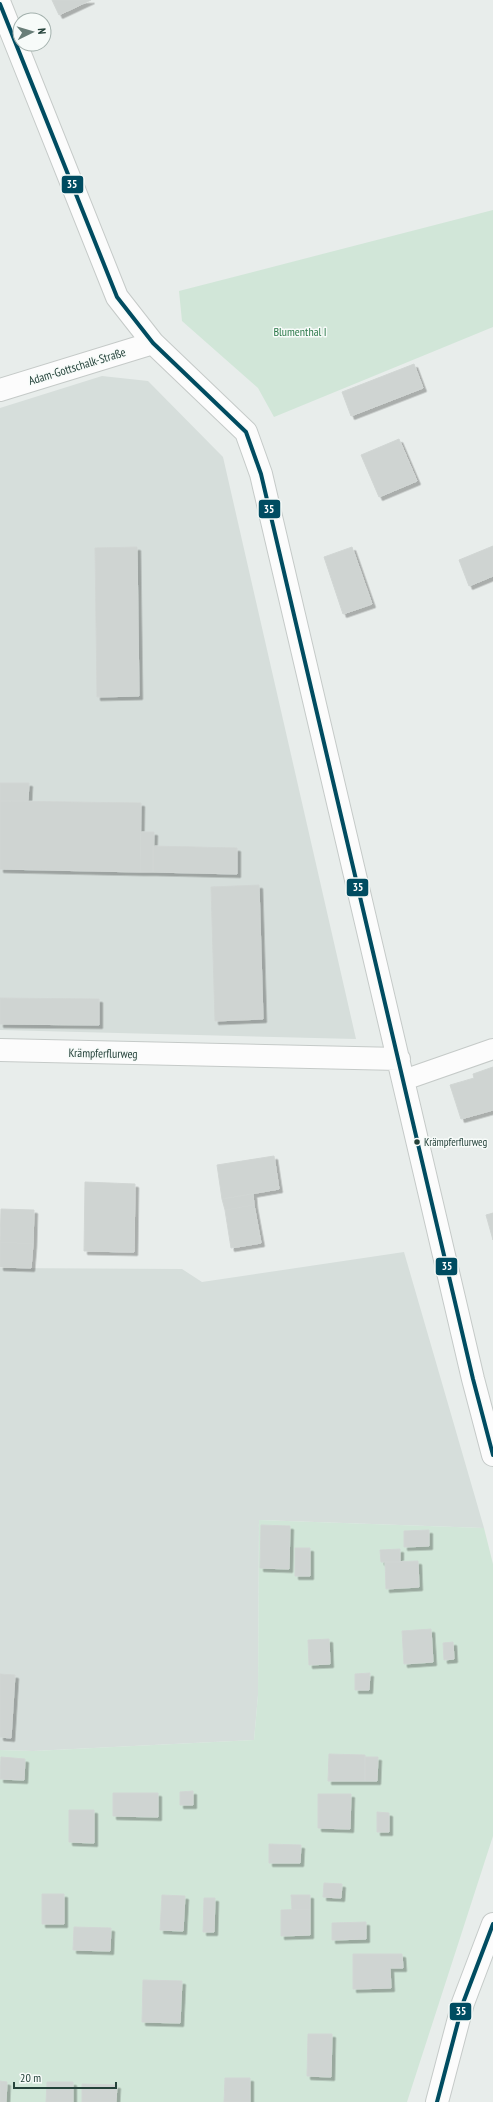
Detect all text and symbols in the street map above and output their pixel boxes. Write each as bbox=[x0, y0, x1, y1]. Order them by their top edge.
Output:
north arrow bbox=[12, 12, 52, 52]
text: N bbox=[35, 28, 49, 35]
line badge: 35 bbox=[61, 175, 84, 194]
text: 35 bbox=[67, 177, 77, 191]
park label: Blumenthal I bbox=[273, 324, 327, 339]
street label: Adam-Gottschalk-Straße bbox=[27, 344, 127, 388]
line badge: 35 bbox=[258, 499, 281, 519]
text: 35 bbox=[264, 502, 274, 516]
line badge: 35 bbox=[346, 878, 369, 897]
text: 35 bbox=[353, 880, 363, 894]
street label: Krämpferflurweg bbox=[68, 1045, 138, 1061]
place label: Krämpferflurweg bbox=[424, 1135, 488, 1149]
marker: Krämpferflurweg bbox=[412, 1137, 422, 1147]
line badge: 35 bbox=[435, 1257, 458, 1276]
text: 35 bbox=[442, 1259, 452, 1273]
line badge: 35 bbox=[449, 2002, 472, 2021]
text: 35 bbox=[456, 2004, 466, 2018]
scale bar bbox=[14, 2064, 116, 2090]
text: 20 m bbox=[20, 2070, 41, 2085]

